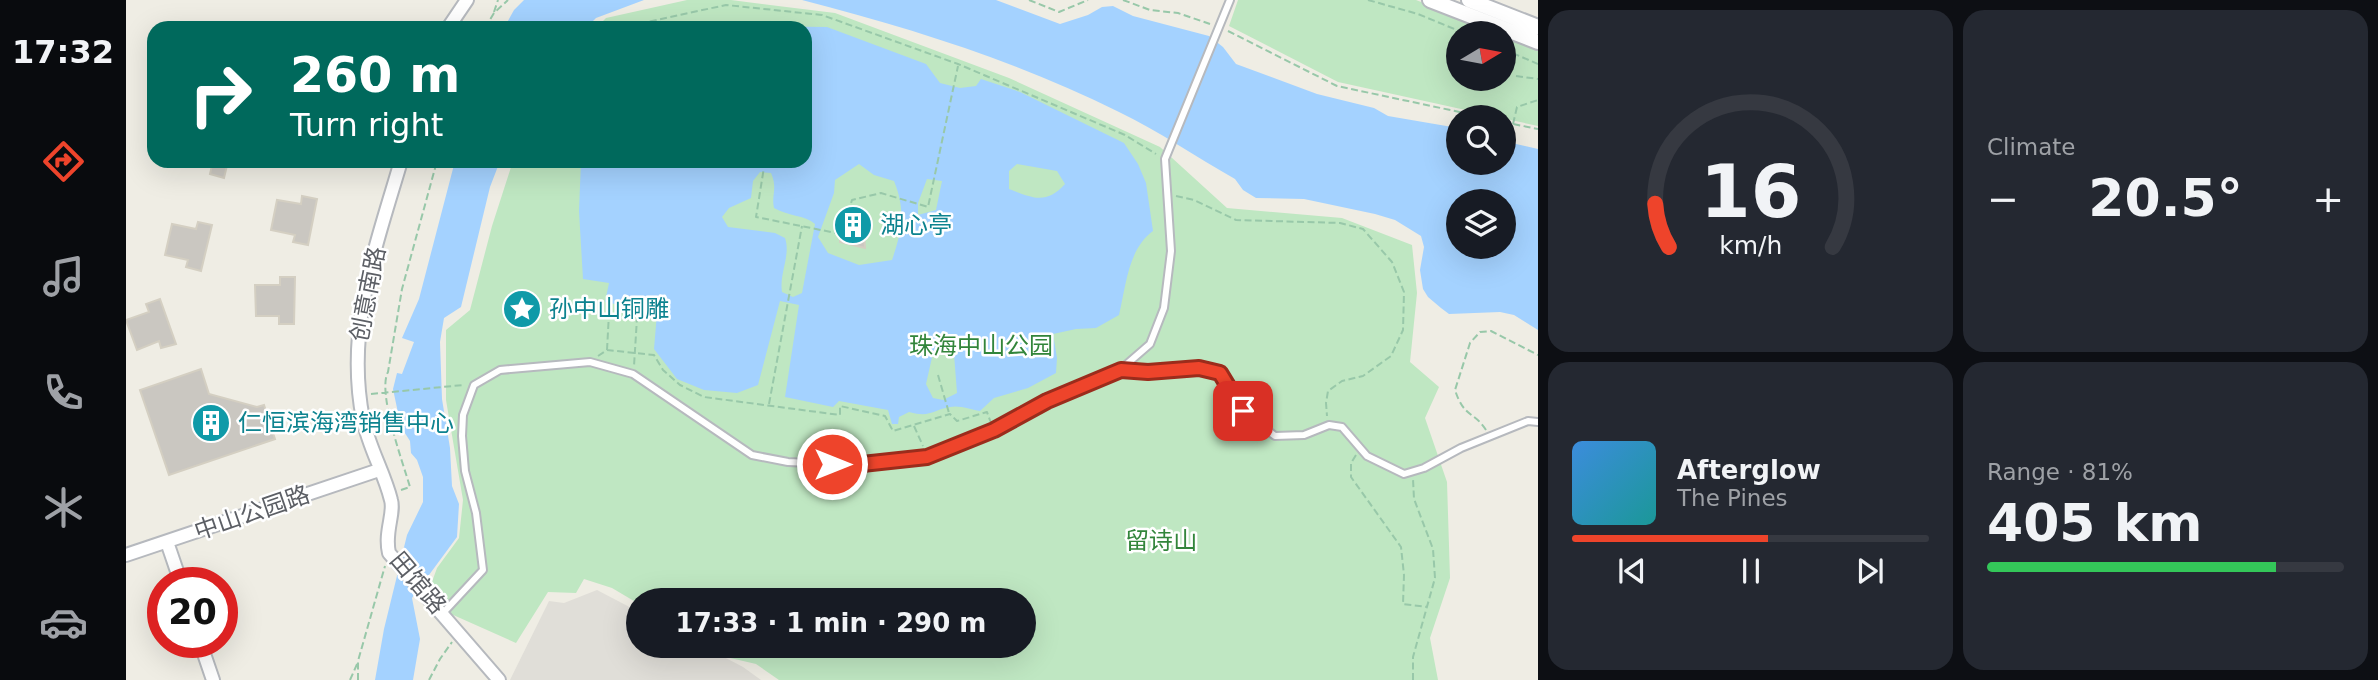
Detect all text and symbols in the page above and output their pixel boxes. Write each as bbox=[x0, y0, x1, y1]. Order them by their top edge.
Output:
north arrow bbox=[1446, 21, 1516, 91]
map controls bbox=[1446, 21, 1516, 259]
text: 17:32 bbox=[12, 33, 114, 71]
text: 260 m bbox=[290, 47, 460, 104]
icon: right bbox=[175, 49, 266, 140]
button: search bbox=[1446, 105, 1516, 175]
text: Turn right bbox=[290, 106, 443, 144]
text: Climate bbox=[1987, 134, 2076, 160]
icon: directions bbox=[39, 137, 88, 186]
text: 16 bbox=[1700, 149, 1801, 234]
text: 20.5° bbox=[2088, 168, 2243, 228]
text: − bbox=[1987, 177, 2019, 221]
text: + bbox=[2312, 177, 2344, 221]
button: layers bbox=[1446, 189, 1516, 259]
building icon: 湖心亭 bbox=[832, 204, 874, 246]
place label: 湖心亭 bbox=[880, 211, 952, 239]
text: km/h bbox=[1719, 231, 1782, 260]
street label: 创意南路 bbox=[345, 244, 391, 344]
icon: music bbox=[39, 252, 88, 301]
place icon: 孙中山铜雕 bbox=[501, 288, 543, 330]
place label: 孙中山铜雕 bbox=[549, 295, 669, 323]
park label: 珠海中山公园 bbox=[909, 332, 1053, 360]
icon: phone bbox=[39, 368, 88, 417]
pin bbox=[1213, 381, 1273, 441]
icon: arrive bbox=[1224, 392, 1262, 430]
building icon: 仁恒滨海湾销售中心 bbox=[190, 402, 232, 444]
place label: 仁恒滨海湾销售中心 bbox=[238, 409, 454, 437]
position arrow bbox=[795, 427, 869, 501]
text: Afterglow bbox=[1677, 455, 1821, 485]
text: Range · 81% bbox=[1987, 459, 2133, 485]
street label: 中山公园路 bbox=[191, 480, 313, 546]
icon: climate bbox=[39, 483, 88, 532]
text: The Pines bbox=[1677, 485, 1788, 511]
text: 405 km bbox=[1987, 493, 2202, 553]
park label: 留诗山 bbox=[1125, 527, 1197, 555]
street label: 田馆路 bbox=[384, 546, 452, 620]
icon: previous bbox=[1613, 552, 1651, 590]
icon: pause bbox=[1732, 552, 1770, 590]
icon: next bbox=[1851, 552, 1889, 590]
speed limit sign: 20 bbox=[147, 567, 238, 658]
icon: car bbox=[39, 598, 88, 647]
text: 17:33 · 1 min · 290 m bbox=[676, 608, 986, 638]

